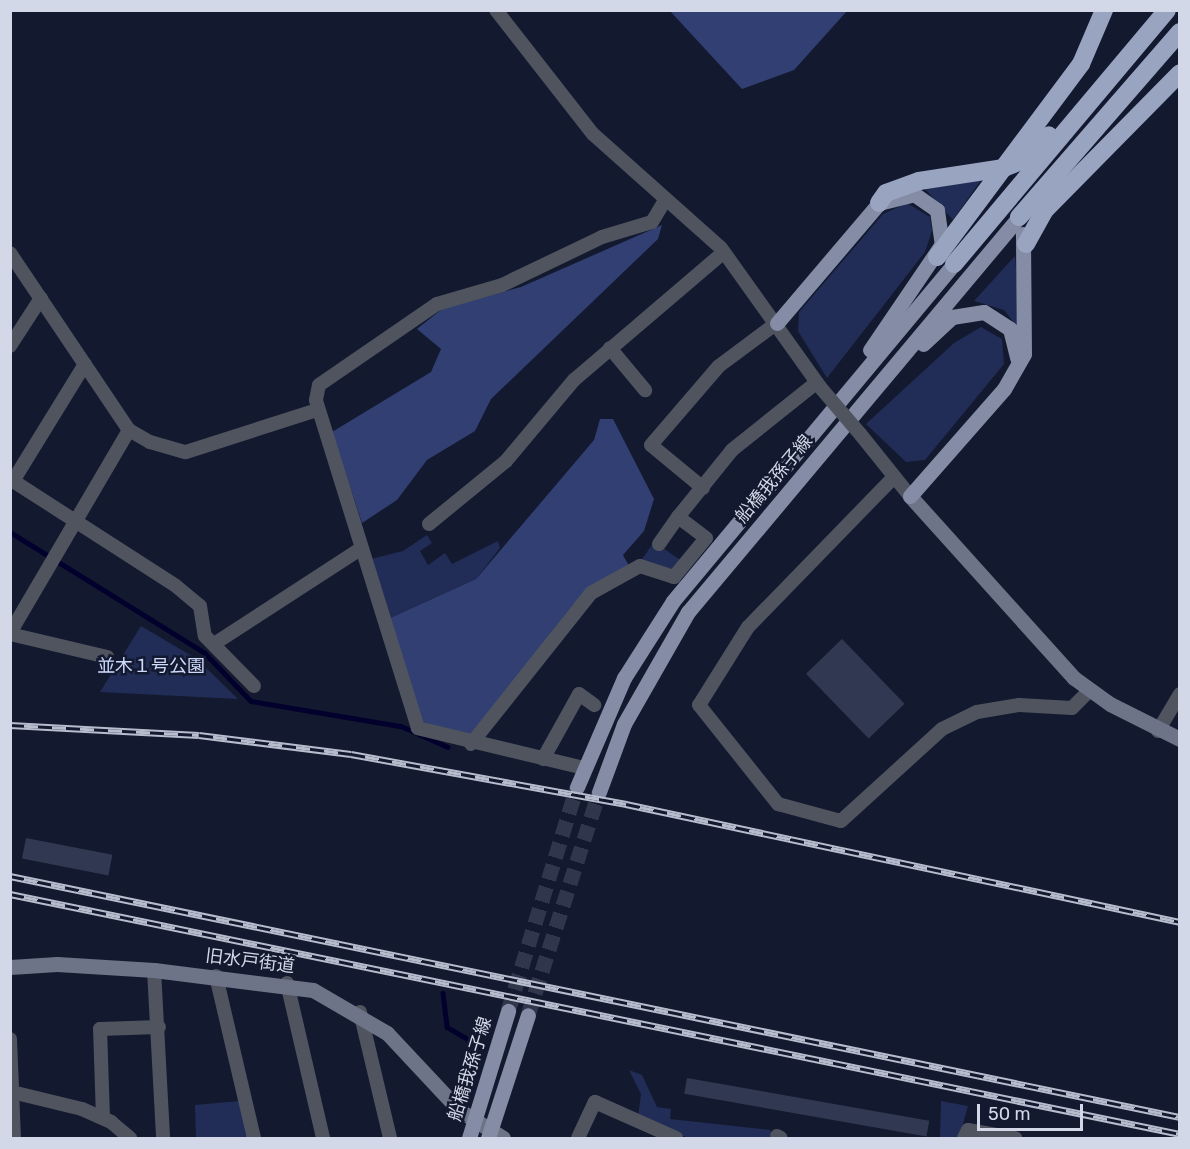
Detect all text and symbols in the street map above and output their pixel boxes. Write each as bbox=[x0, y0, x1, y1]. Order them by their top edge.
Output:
street label: 船橋我孫子線 bbox=[731, 431, 817, 527]
park label: 並木１号公園 bbox=[97, 655, 205, 677]
street label: 旧水戸街道 bbox=[204, 945, 296, 977]
street label: 船橋我孫子線 bbox=[444, 1014, 496, 1124]
scale bar bbox=[980, 1092, 1086, 1130]
text: 50 m bbox=[988, 1103, 1031, 1125]

